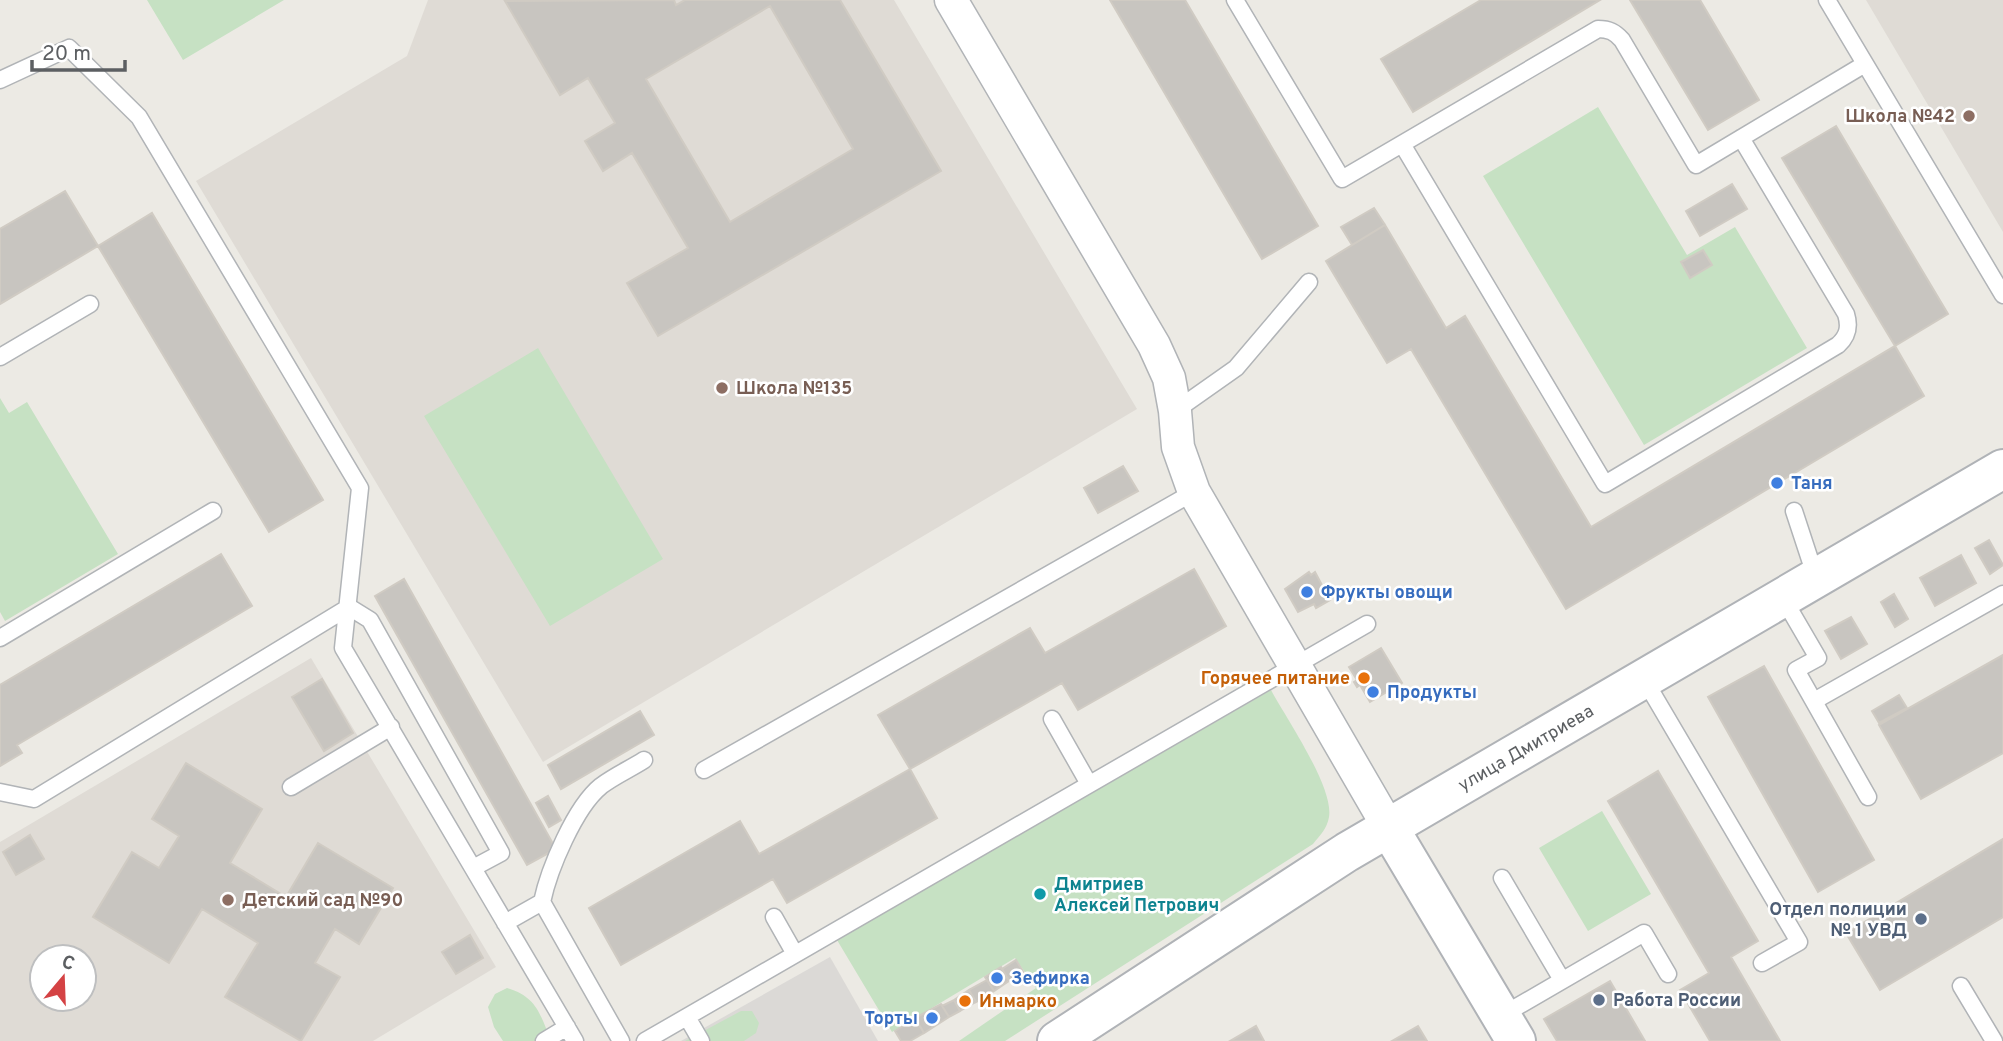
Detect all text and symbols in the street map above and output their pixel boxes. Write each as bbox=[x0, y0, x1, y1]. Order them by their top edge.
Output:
scale bar bbox=[32, 28, 124, 72]
text: 20 m bbox=[42, 41, 91, 68]
place label: Школа №42 bbox=[1845, 106, 1955, 129]
marker: Школа №42 bbox=[1961, 108, 1977, 124]
place label: Школа №135 bbox=[736, 378, 852, 401]
marker: Школа №135 bbox=[714, 380, 730, 396]
place label: Таня bbox=[1791, 473, 1833, 496]
marker: Таня bbox=[1769, 475, 1785, 491]
place label: Фрукты овощи bbox=[1321, 582, 1453, 605]
marker: Фрукты овощи bbox=[1299, 584, 1315, 600]
place label: Горячее питание bbox=[1201, 668, 1350, 691]
marker: Горячее питание bbox=[1356, 670, 1372, 686]
place label: Продукты bbox=[1387, 682, 1477, 705]
marker: Продукты bbox=[1365, 684, 1381, 700]
street label: улица Дмитриева bbox=[1454, 700, 1598, 798]
place label: Дмитриев Алексей Петрович bbox=[1054, 874, 1219, 918]
marker: Дмитриев Алексей Петрович bbox=[1032, 886, 1048, 902]
place label: Детский сад №90 bbox=[242, 890, 403, 913]
marker: Детский сад №90 bbox=[220, 892, 236, 908]
place label: Отдел полиции № 1 УВД bbox=[1769, 899, 1907, 943]
marker: Отдел полиции № 1 УВД bbox=[1913, 911, 1929, 927]
north arrow bbox=[28, 943, 98, 1013]
text: С bbox=[58, 950, 78, 977]
place label: Зефирка bbox=[1011, 968, 1090, 991]
marker: Зефирка bbox=[989, 970, 1005, 986]
place label: Работа России bbox=[1613, 990, 1741, 1013]
place label: Инмарко bbox=[979, 991, 1057, 1014]
marker: Работа России bbox=[1591, 992, 1607, 1008]
marker: Инмарко bbox=[957, 993, 973, 1009]
place label: Торты bbox=[864, 1008, 918, 1031]
marker: Торты bbox=[924, 1010, 940, 1026]

